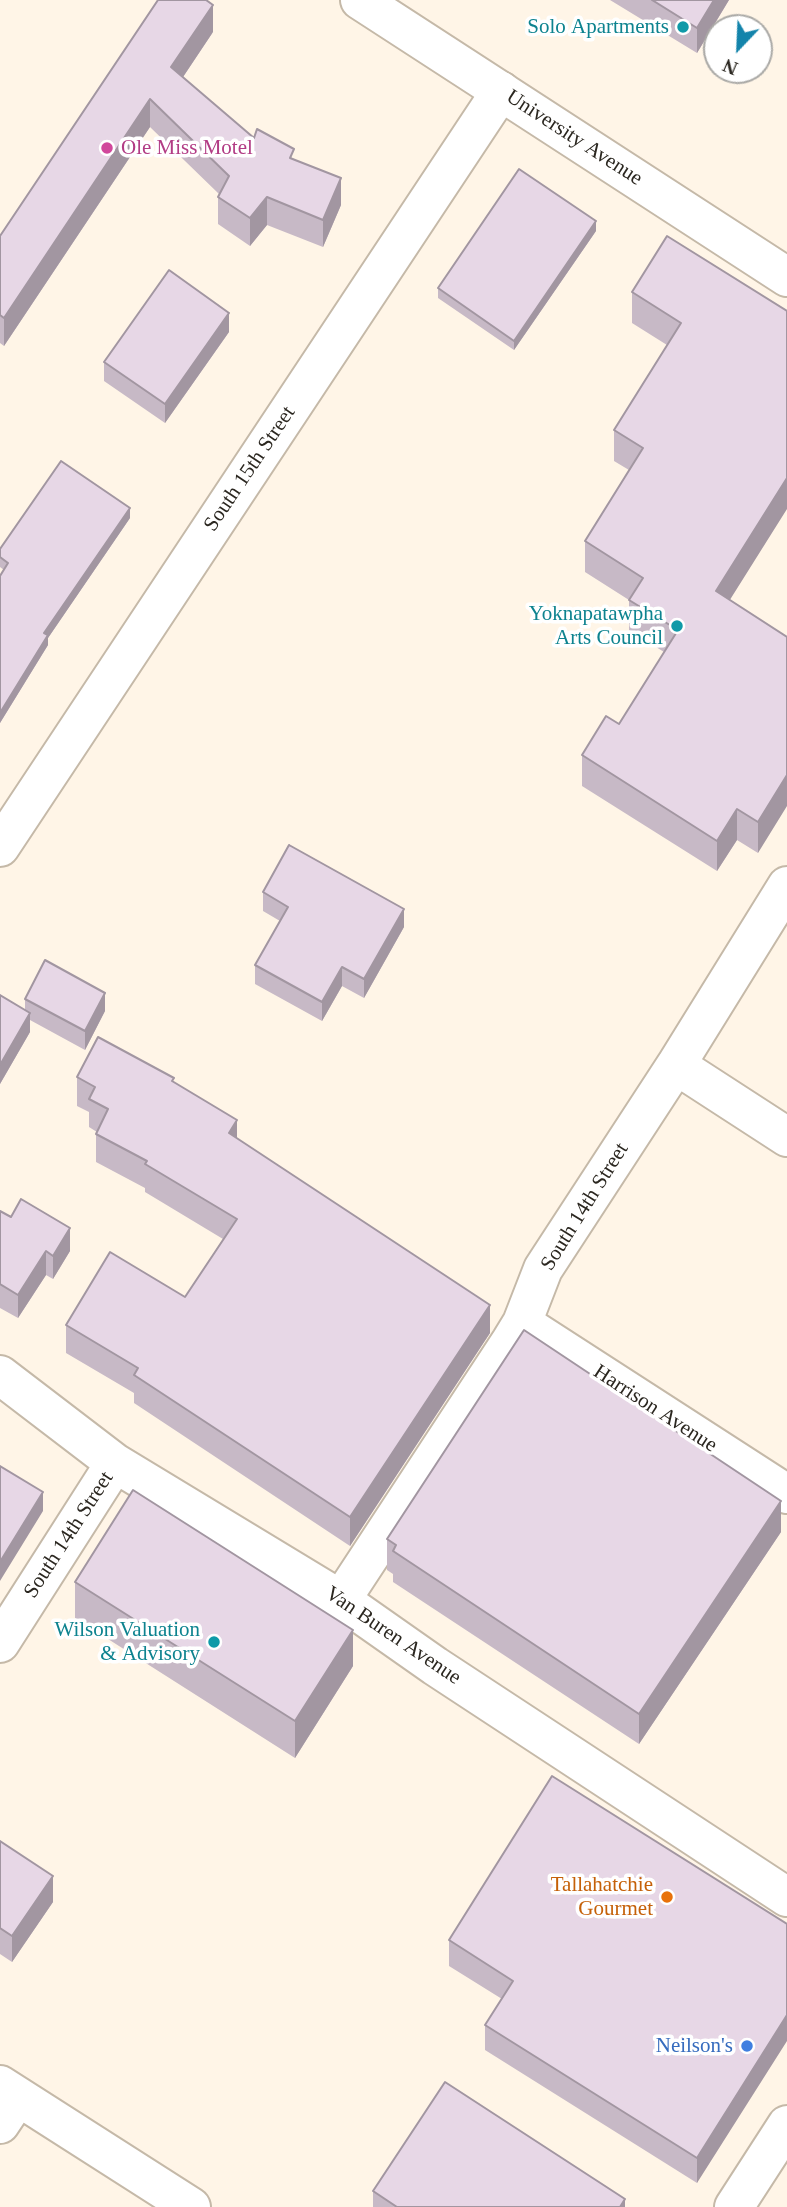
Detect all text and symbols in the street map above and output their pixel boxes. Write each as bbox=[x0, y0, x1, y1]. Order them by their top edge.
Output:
place label: Solo Apartments bbox=[527, 14, 669, 40]
north arrow bbox=[703, 14, 773, 84]
marker: Solo Apartments bbox=[675, 19, 691, 35]
text: N bbox=[720, 55, 741, 79]
street label: University Avenue bbox=[501, 85, 647, 191]
place label: Ole Miss Motel bbox=[121, 135, 253, 161]
marker: Ole Miss Motel bbox=[99, 140, 115, 156]
street label: South 15th Street bbox=[199, 402, 301, 536]
place label: Yoknapatawpha Arts Council bbox=[529, 601, 663, 651]
marker: Yoknapatawpha Arts Council bbox=[669, 618, 685, 634]
street label: South 14th Street bbox=[536, 1138, 634, 1276]
street label: Harrison Avenue bbox=[588, 1360, 722, 1458]
street label: South 14th Street bbox=[19, 1467, 119, 1603]
street label: Van Buren Avenue bbox=[320, 1581, 466, 1691]
place label: Wilson Valuation & Advisory bbox=[54, 1617, 200, 1667]
marker: Wilson Valuation & Advisory bbox=[206, 1634, 222, 1650]
place label: Tallahatchie Gourmet bbox=[551, 1872, 653, 1922]
marker: Tallahatchie Gourmet bbox=[659, 1889, 675, 1905]
place label: Neilson's bbox=[656, 2033, 733, 2059]
marker: Neilson's bbox=[739, 2038, 755, 2054]

